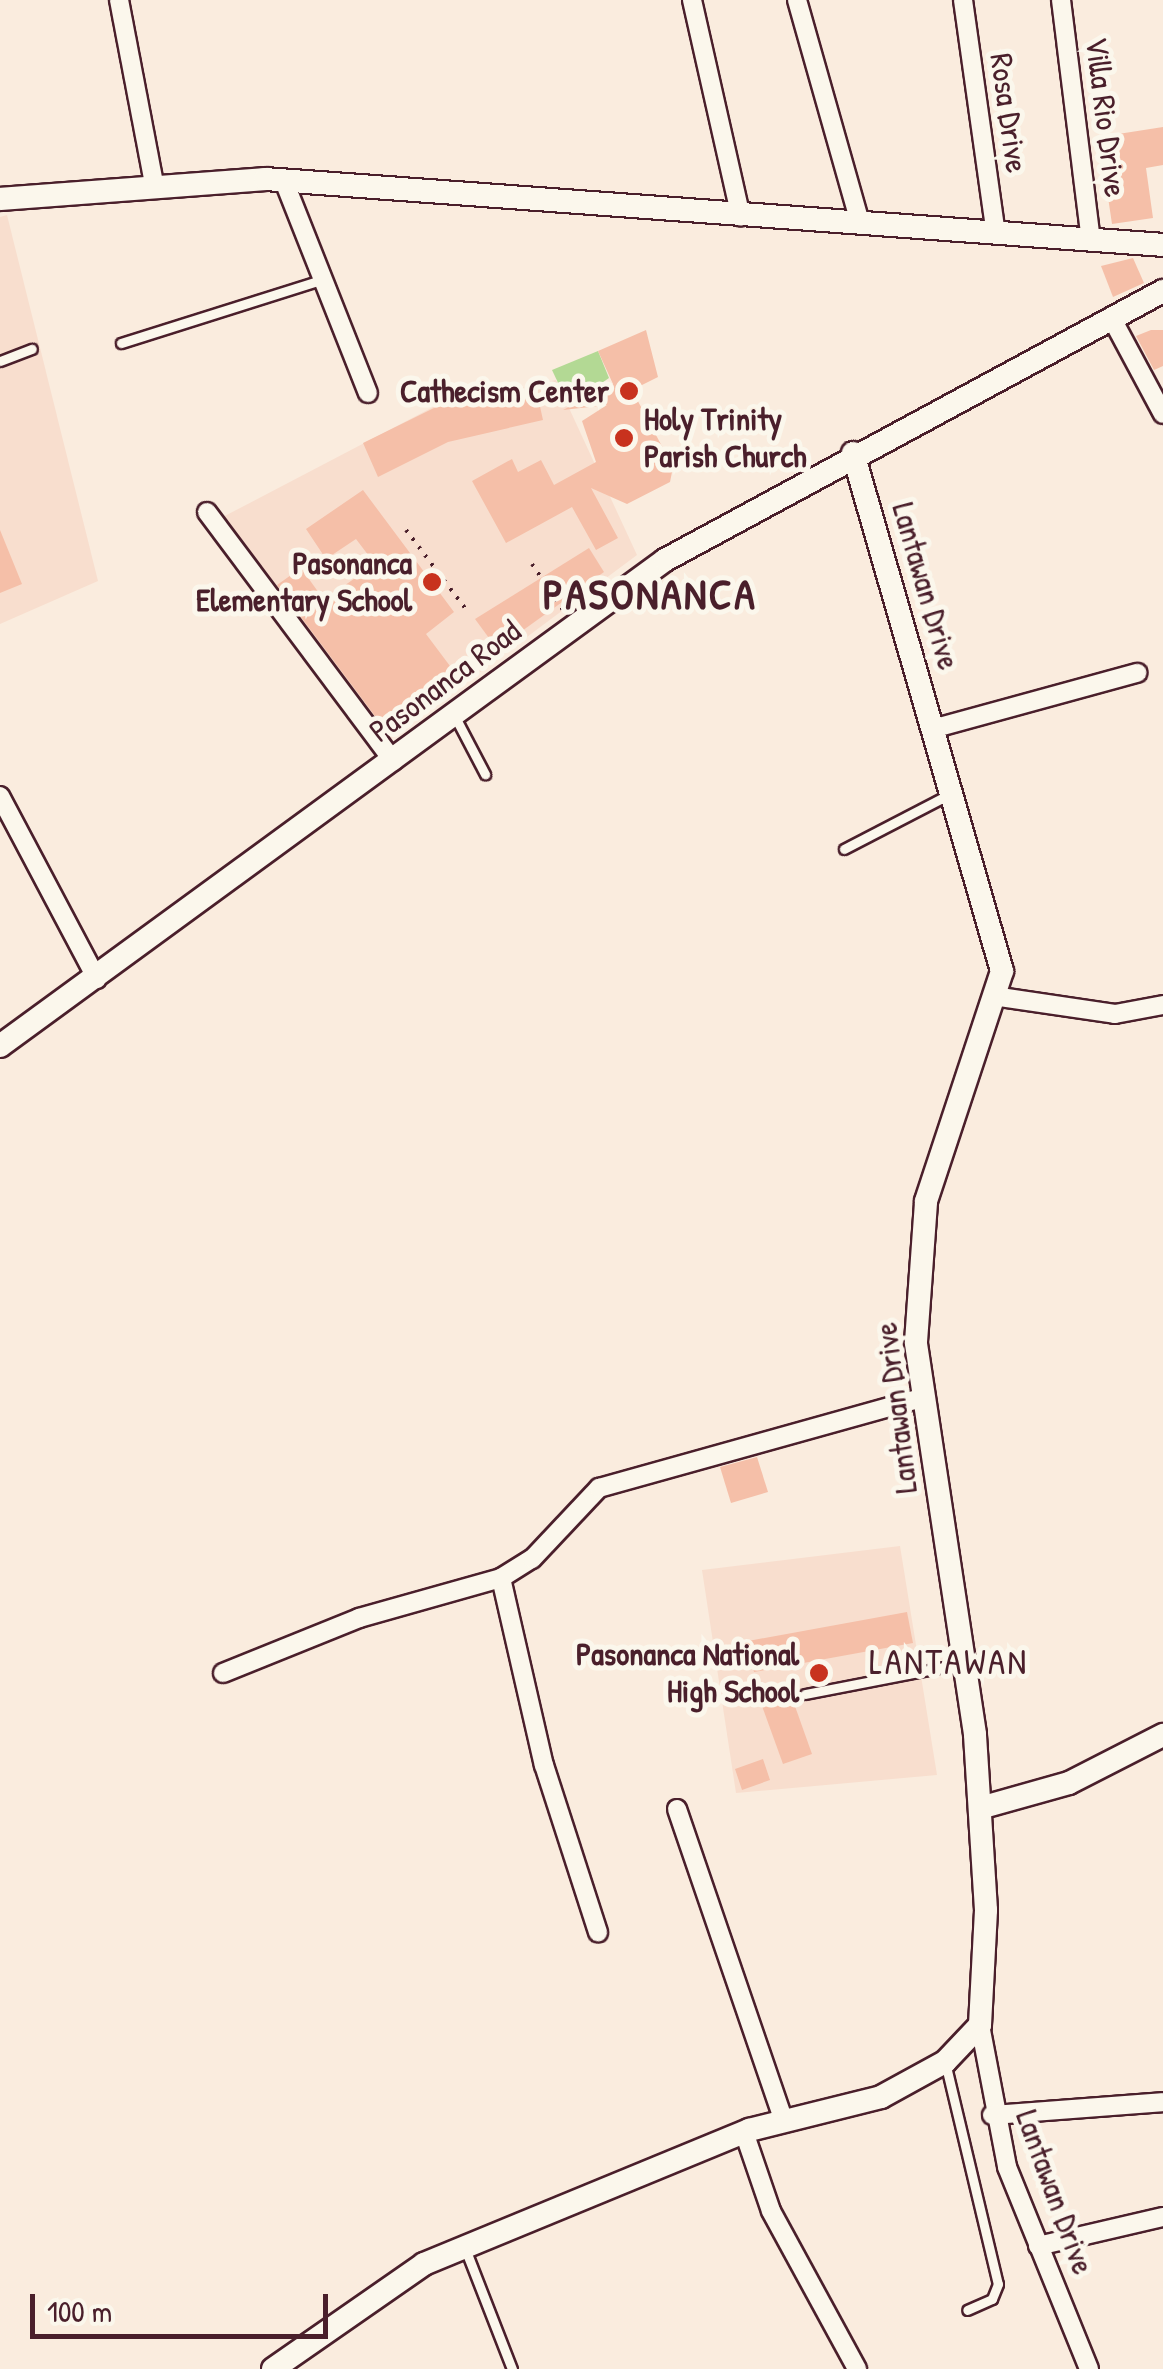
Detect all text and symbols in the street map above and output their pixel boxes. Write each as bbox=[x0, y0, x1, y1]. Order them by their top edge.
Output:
street label: Villa Rio Drive bbox=[1077, 35, 1135, 199]
street label: Rosa Drive bbox=[982, 51, 1036, 175]
place label: Cathecism Center bbox=[400, 372, 609, 410]
marker: Cathecism Center bbox=[618, 380, 640, 402]
place label: Holy Trinity Parish Church bbox=[644, 401, 806, 476]
marker: Holy Trinity Parish Church bbox=[613, 427, 635, 449]
street label: Lantawan Drive bbox=[884, 498, 968, 674]
place label: Pasonanca Elementary School bbox=[196, 545, 412, 620]
district label: PASONANCA bbox=[543, 569, 757, 619]
marker: Pasonanca Elementary School bbox=[421, 571, 443, 593]
street label: Pasonanca Road bbox=[362, 612, 528, 750]
street label: Lantawan Drive bbox=[866, 1320, 926, 1496]
place label: Pasonanca National High School bbox=[576, 1636, 799, 1711]
district label: LANTAWAN bbox=[869, 1641, 1029, 1683]
marker: Pasonanca National High School bbox=[808, 1662, 830, 1684]
street label: Lantawan Drive bbox=[1008, 2105, 1102, 2279]
scale bar bbox=[35, 2274, 332, 2336]
text: 100 m bbox=[47, 2291, 112, 2331]

